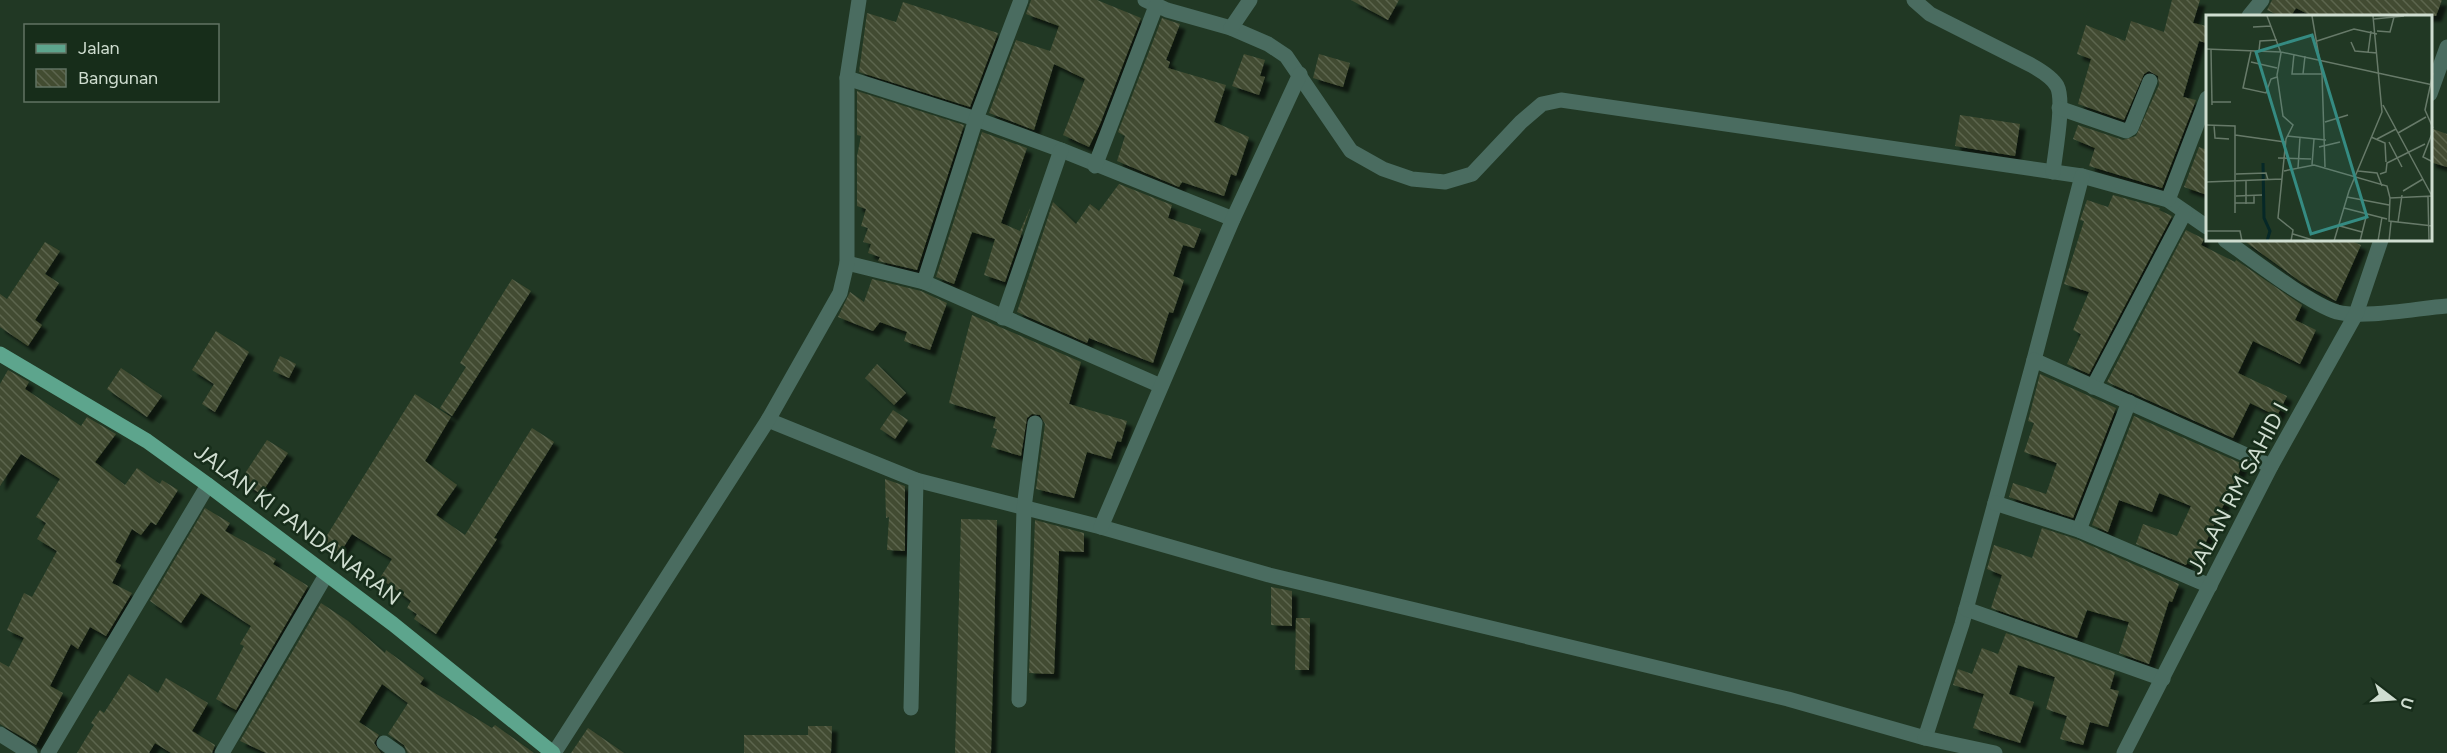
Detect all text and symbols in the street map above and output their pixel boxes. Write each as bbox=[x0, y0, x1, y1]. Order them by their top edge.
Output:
inset map bbox=[2206, 15, 2432, 242]
legend bbox=[24, 24, 219, 102]
text: Jalan bbox=[78, 37, 120, 59]
text: Bangunan bbox=[78, 67, 158, 89]
street label: JALAN RM SAHID I bbox=[2181, 398, 2294, 579]
street label: JALAN KI PANDANARAN bbox=[189, 438, 407, 611]
north arrow bbox=[2363, 669, 2423, 729]
text: U bbox=[2396, 695, 2418, 711]

